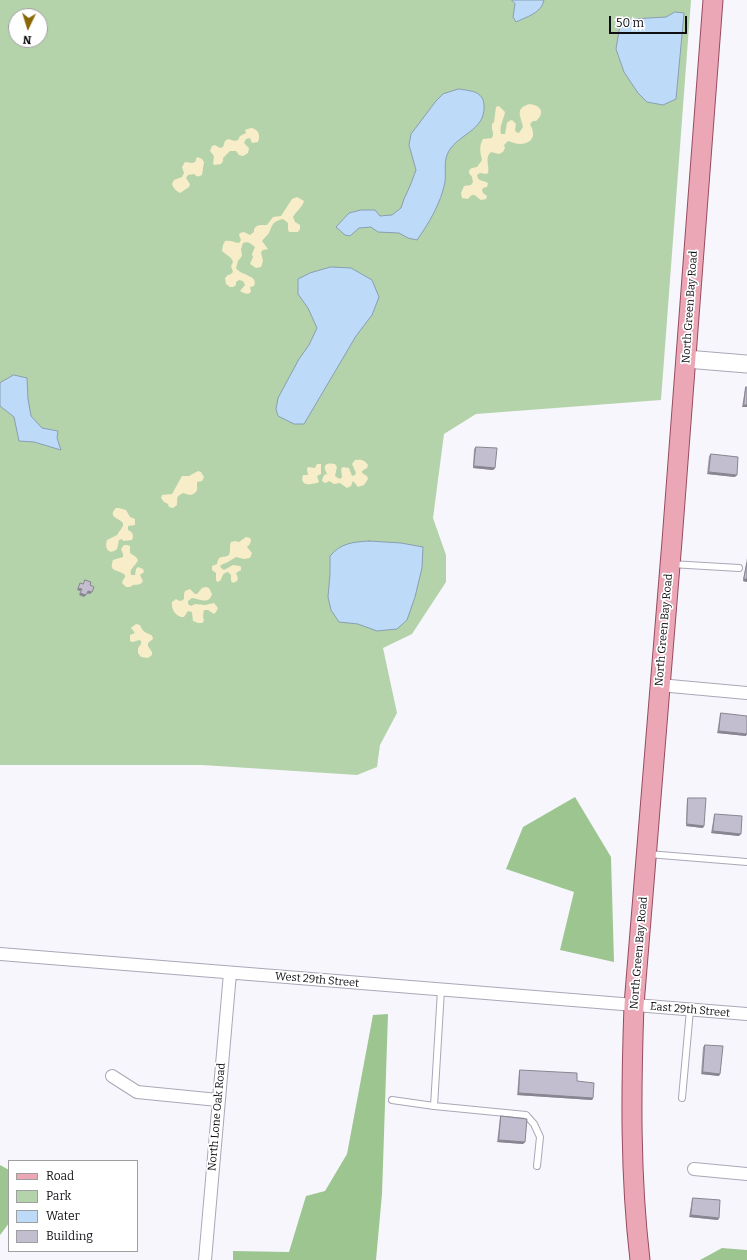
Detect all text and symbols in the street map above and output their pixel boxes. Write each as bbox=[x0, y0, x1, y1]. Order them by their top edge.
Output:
north arrow bbox=[8, 8, 48, 48]
scale bar bbox=[611, 8, 689, 34]
text: 50 m bbox=[616, 16, 644, 30]
text: N bbox=[23, 33, 32, 46]
street label: North Green Bay Road bbox=[679, 250, 701, 364]
street label: North Green Bay Road bbox=[653, 573, 675, 687]
street label: North Green Bay Road bbox=[628, 896, 650, 1010]
street label: West 29th Street bbox=[274, 970, 360, 990]
street label: East 29th Street bbox=[649, 1000, 731, 1020]
street label: North Lone Oak Road bbox=[206, 1062, 228, 1172]
legend bbox=[8, 1160, 138, 1252]
text: Road bbox=[46, 1169, 74, 1183]
text: Park bbox=[46, 1189, 71, 1203]
text: Water bbox=[46, 1209, 80, 1223]
text: Building bbox=[46, 1229, 93, 1243]

